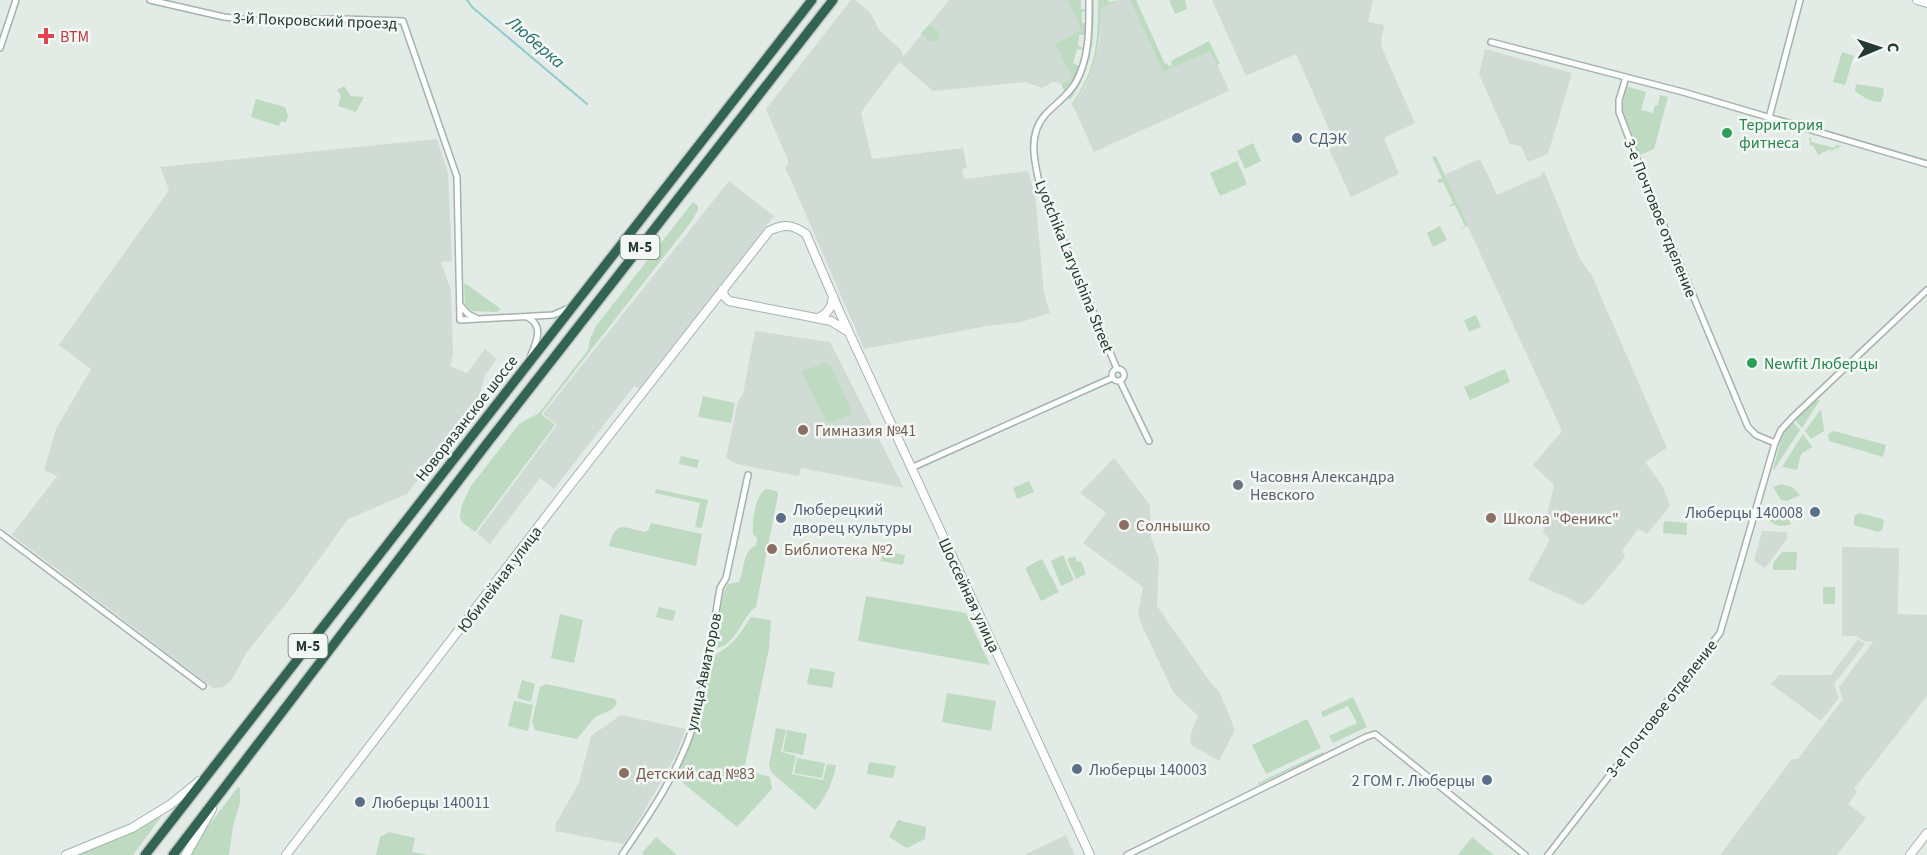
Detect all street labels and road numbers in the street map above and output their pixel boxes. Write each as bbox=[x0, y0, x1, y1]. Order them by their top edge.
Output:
street label: 3-й Покровский проезд bbox=[232, 7, 398, 35]
street label: 3-е Почтовое отделение bbox=[1618, 136, 1702, 301]
street label: Lyotchika Laryushina Street bbox=[1029, 177, 1119, 357]
road number: М-5 bbox=[620, 235, 660, 259]
street label: Новорязанское шоссе bbox=[411, 351, 523, 486]
street label: Юбилейная улица bbox=[452, 522, 547, 637]
street label: Шоссейная улица bbox=[933, 535, 1005, 656]
street label: улица Авиаторов bbox=[681, 611, 727, 733]
road number: М-5 bbox=[288, 634, 328, 658]
street label: 3-е Почтовое отделение bbox=[1601, 635, 1723, 782]

